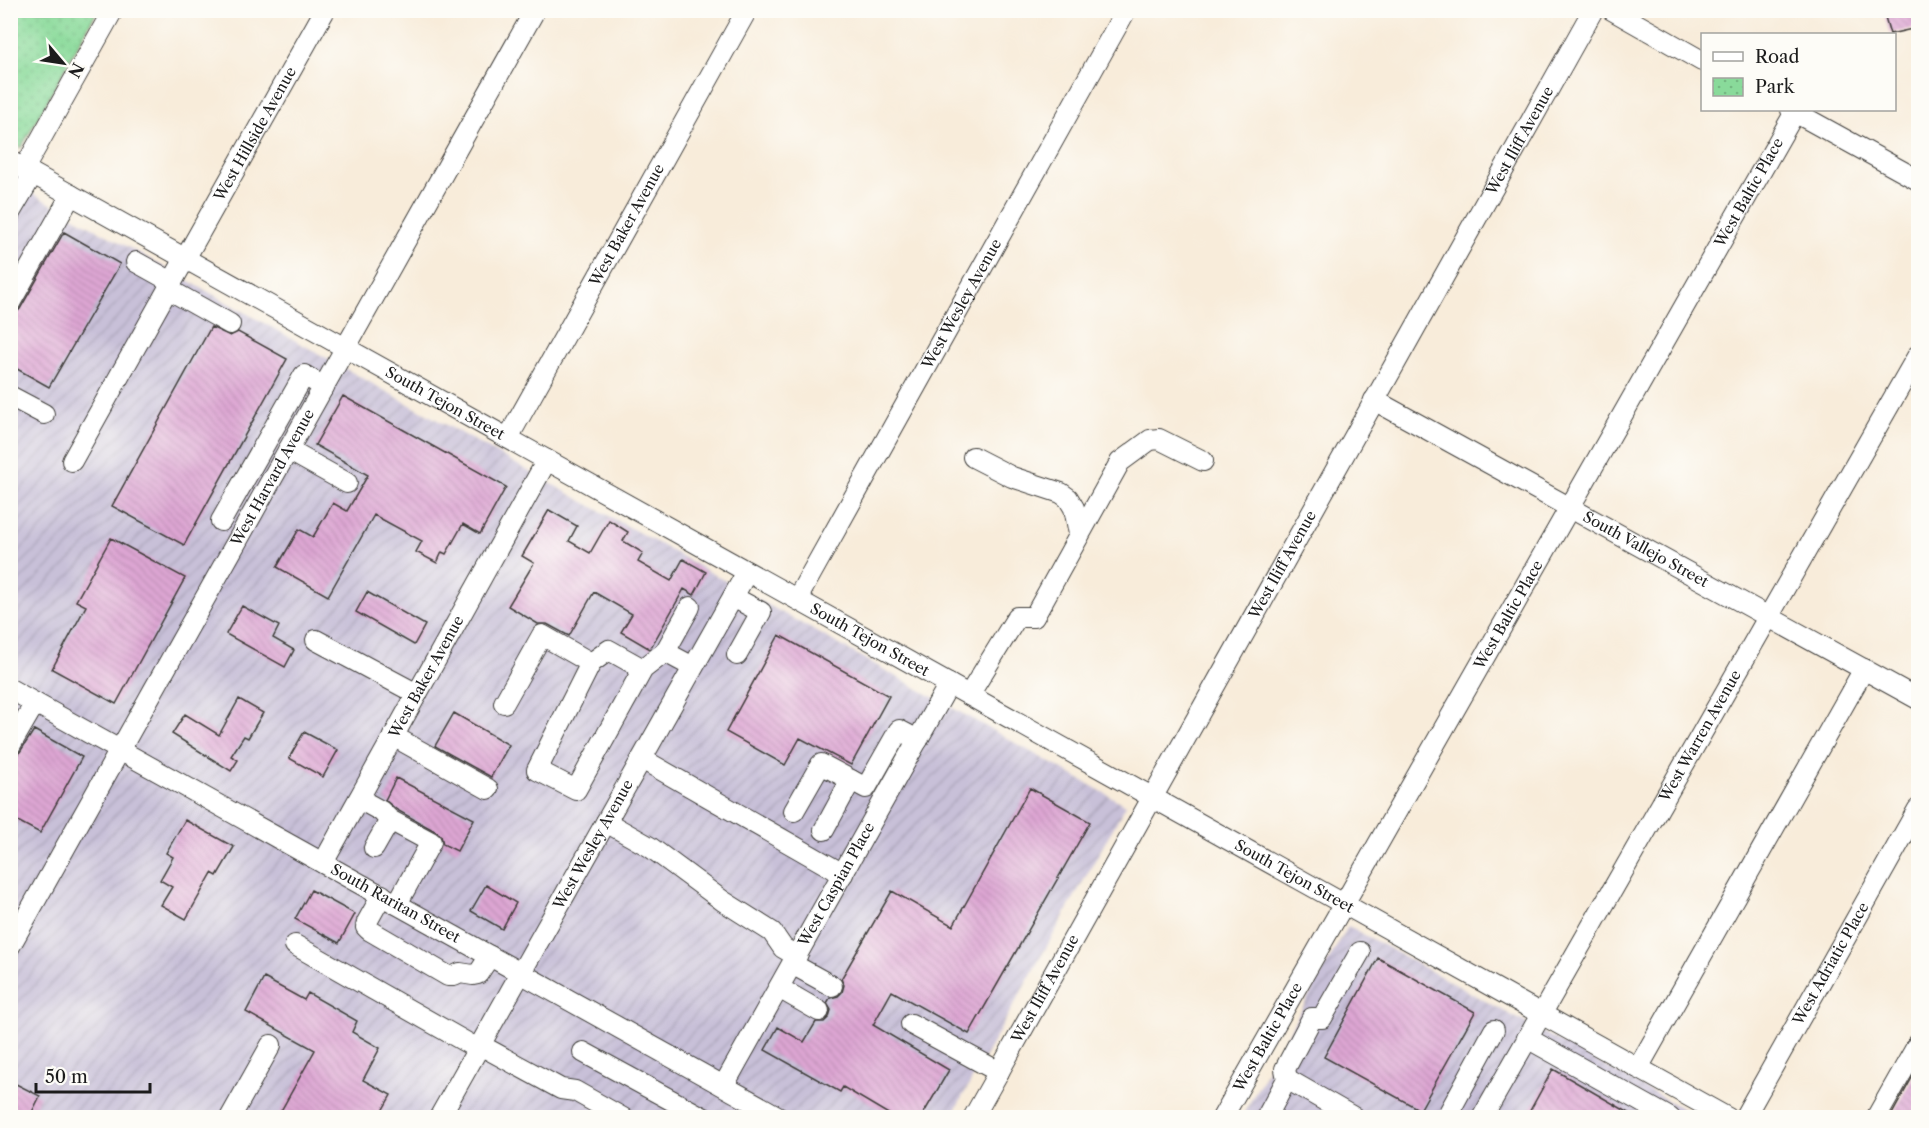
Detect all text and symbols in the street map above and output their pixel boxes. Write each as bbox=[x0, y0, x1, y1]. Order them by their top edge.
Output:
north arrow bbox=[33, 33, 93, 93]
legend bbox=[1701, 33, 1896, 111]
text: Road bbox=[1755, 46, 1800, 68]
text: N bbox=[64, 59, 88, 81]
street label: West Hillside Avenue bbox=[209, 63, 300, 205]
text: Park bbox=[1755, 76, 1796, 98]
street label: West Iliff Avenue bbox=[1481, 83, 1557, 199]
street label: West Baltic Place bbox=[1710, 134, 1787, 251]
street label: West Baker Avenue bbox=[584, 160, 668, 290]
street label: West Wesley Avenue bbox=[917, 235, 1005, 373]
street label: South Tejon Street bbox=[382, 362, 509, 444]
street label: West Harvard Avenue bbox=[226, 406, 318, 550]
street label: West Iliff Avenue bbox=[1244, 507, 1320, 623]
street label: South Vallejo Street bbox=[1580, 507, 1713, 591]
street label: West Baltic Place bbox=[1469, 557, 1547, 673]
street label: South Tejon Street bbox=[807, 599, 933, 681]
street label: West Baker Avenue bbox=[384, 612, 468, 742]
street label: West Warren Avenue bbox=[1654, 666, 1745, 806]
street label: West Wesley Avenue bbox=[548, 776, 637, 913]
street label: West Caspian Place bbox=[793, 819, 878, 950]
street label: South Tejon Street bbox=[1232, 835, 1358, 917]
street label: South Raritan Street bbox=[328, 859, 464, 947]
street label: West Adriatic Place bbox=[1788, 899, 1873, 1029]
street label: West Iliff Avenue bbox=[1006, 931, 1083, 1047]
street label: West Baltic Place bbox=[1229, 979, 1306, 1096]
scale bar bbox=[36, 1056, 150, 1094]
text: 50 m bbox=[45, 1066, 88, 1088]

